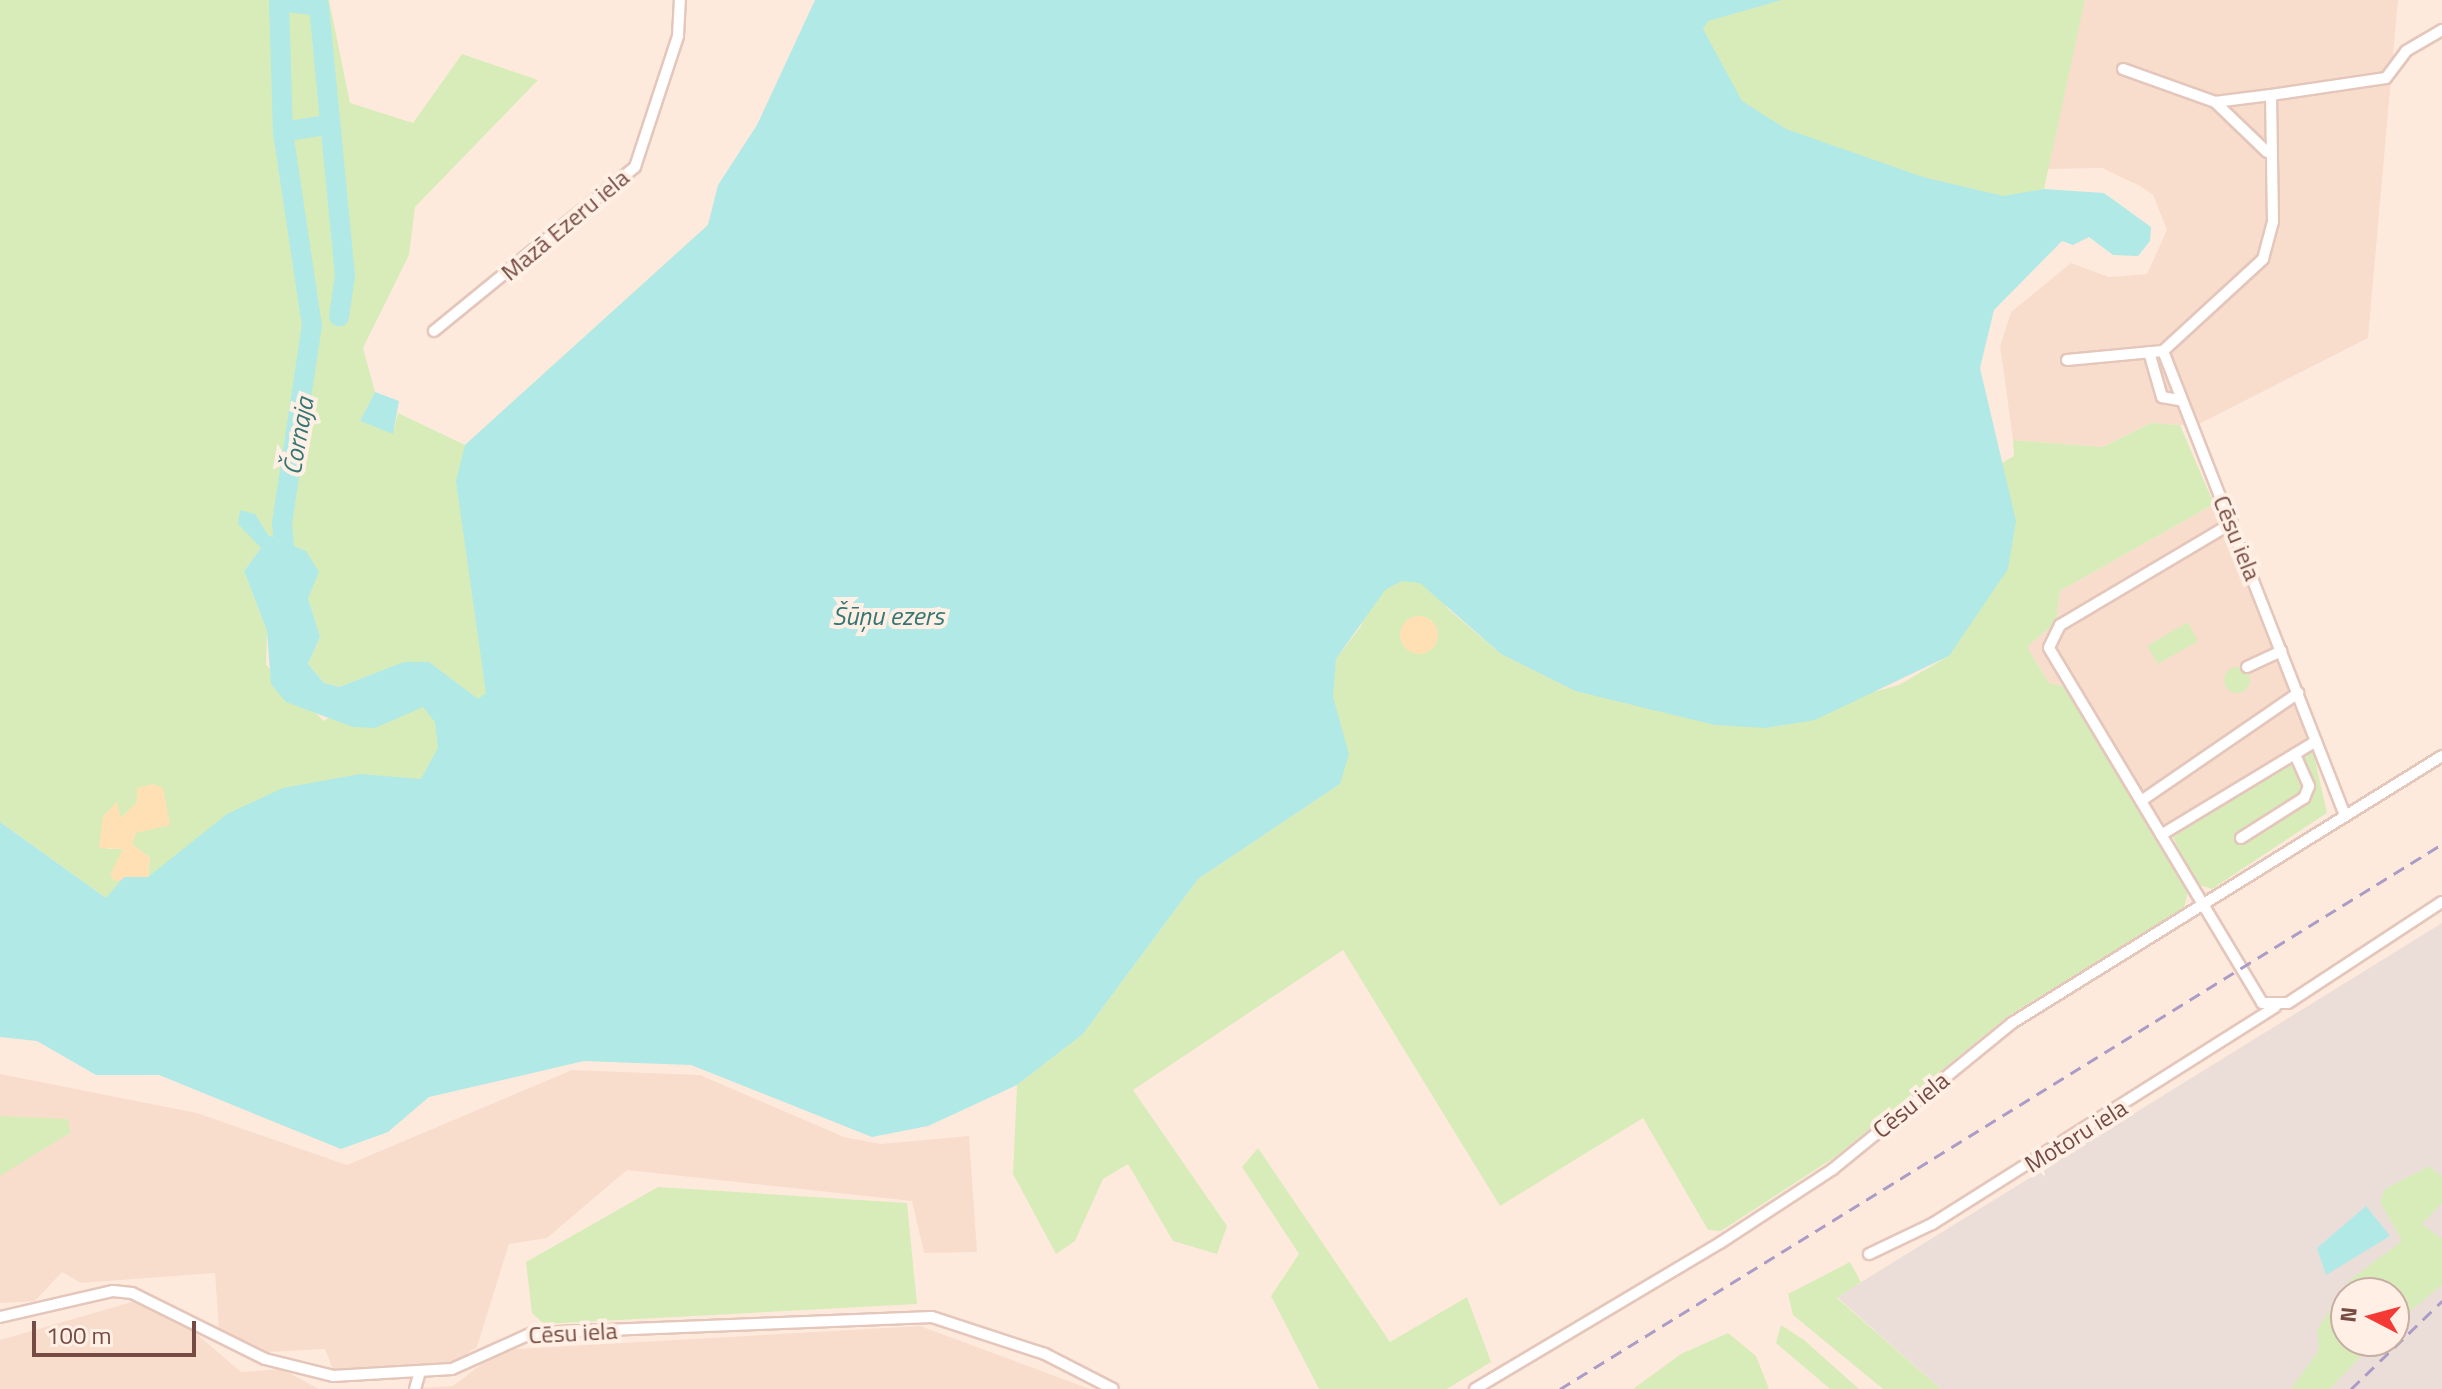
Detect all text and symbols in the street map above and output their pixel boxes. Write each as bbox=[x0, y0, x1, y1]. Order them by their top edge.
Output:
street label: Mazā Ezeru iela bbox=[495, 163, 635, 287]
water label: Čornaja bbox=[276, 395, 320, 477]
street label: Cēsu iela bbox=[2207, 491, 2267, 585]
water label: Šūņu ezers bbox=[832, 600, 944, 632]
street label: Cēsu iela bbox=[1867, 1066, 1955, 1144]
street label: Motoru iela bbox=[2020, 1093, 2132, 1179]
north arrow bbox=[2330, 1277, 2410, 1357]
scale bar bbox=[36, 1305, 200, 1355]
text: N bbox=[2330, 1305, 2366, 1324]
street label: Cēsu iela bbox=[528, 1316, 618, 1350]
text: 100 m bbox=[46, 1317, 112, 1353]

